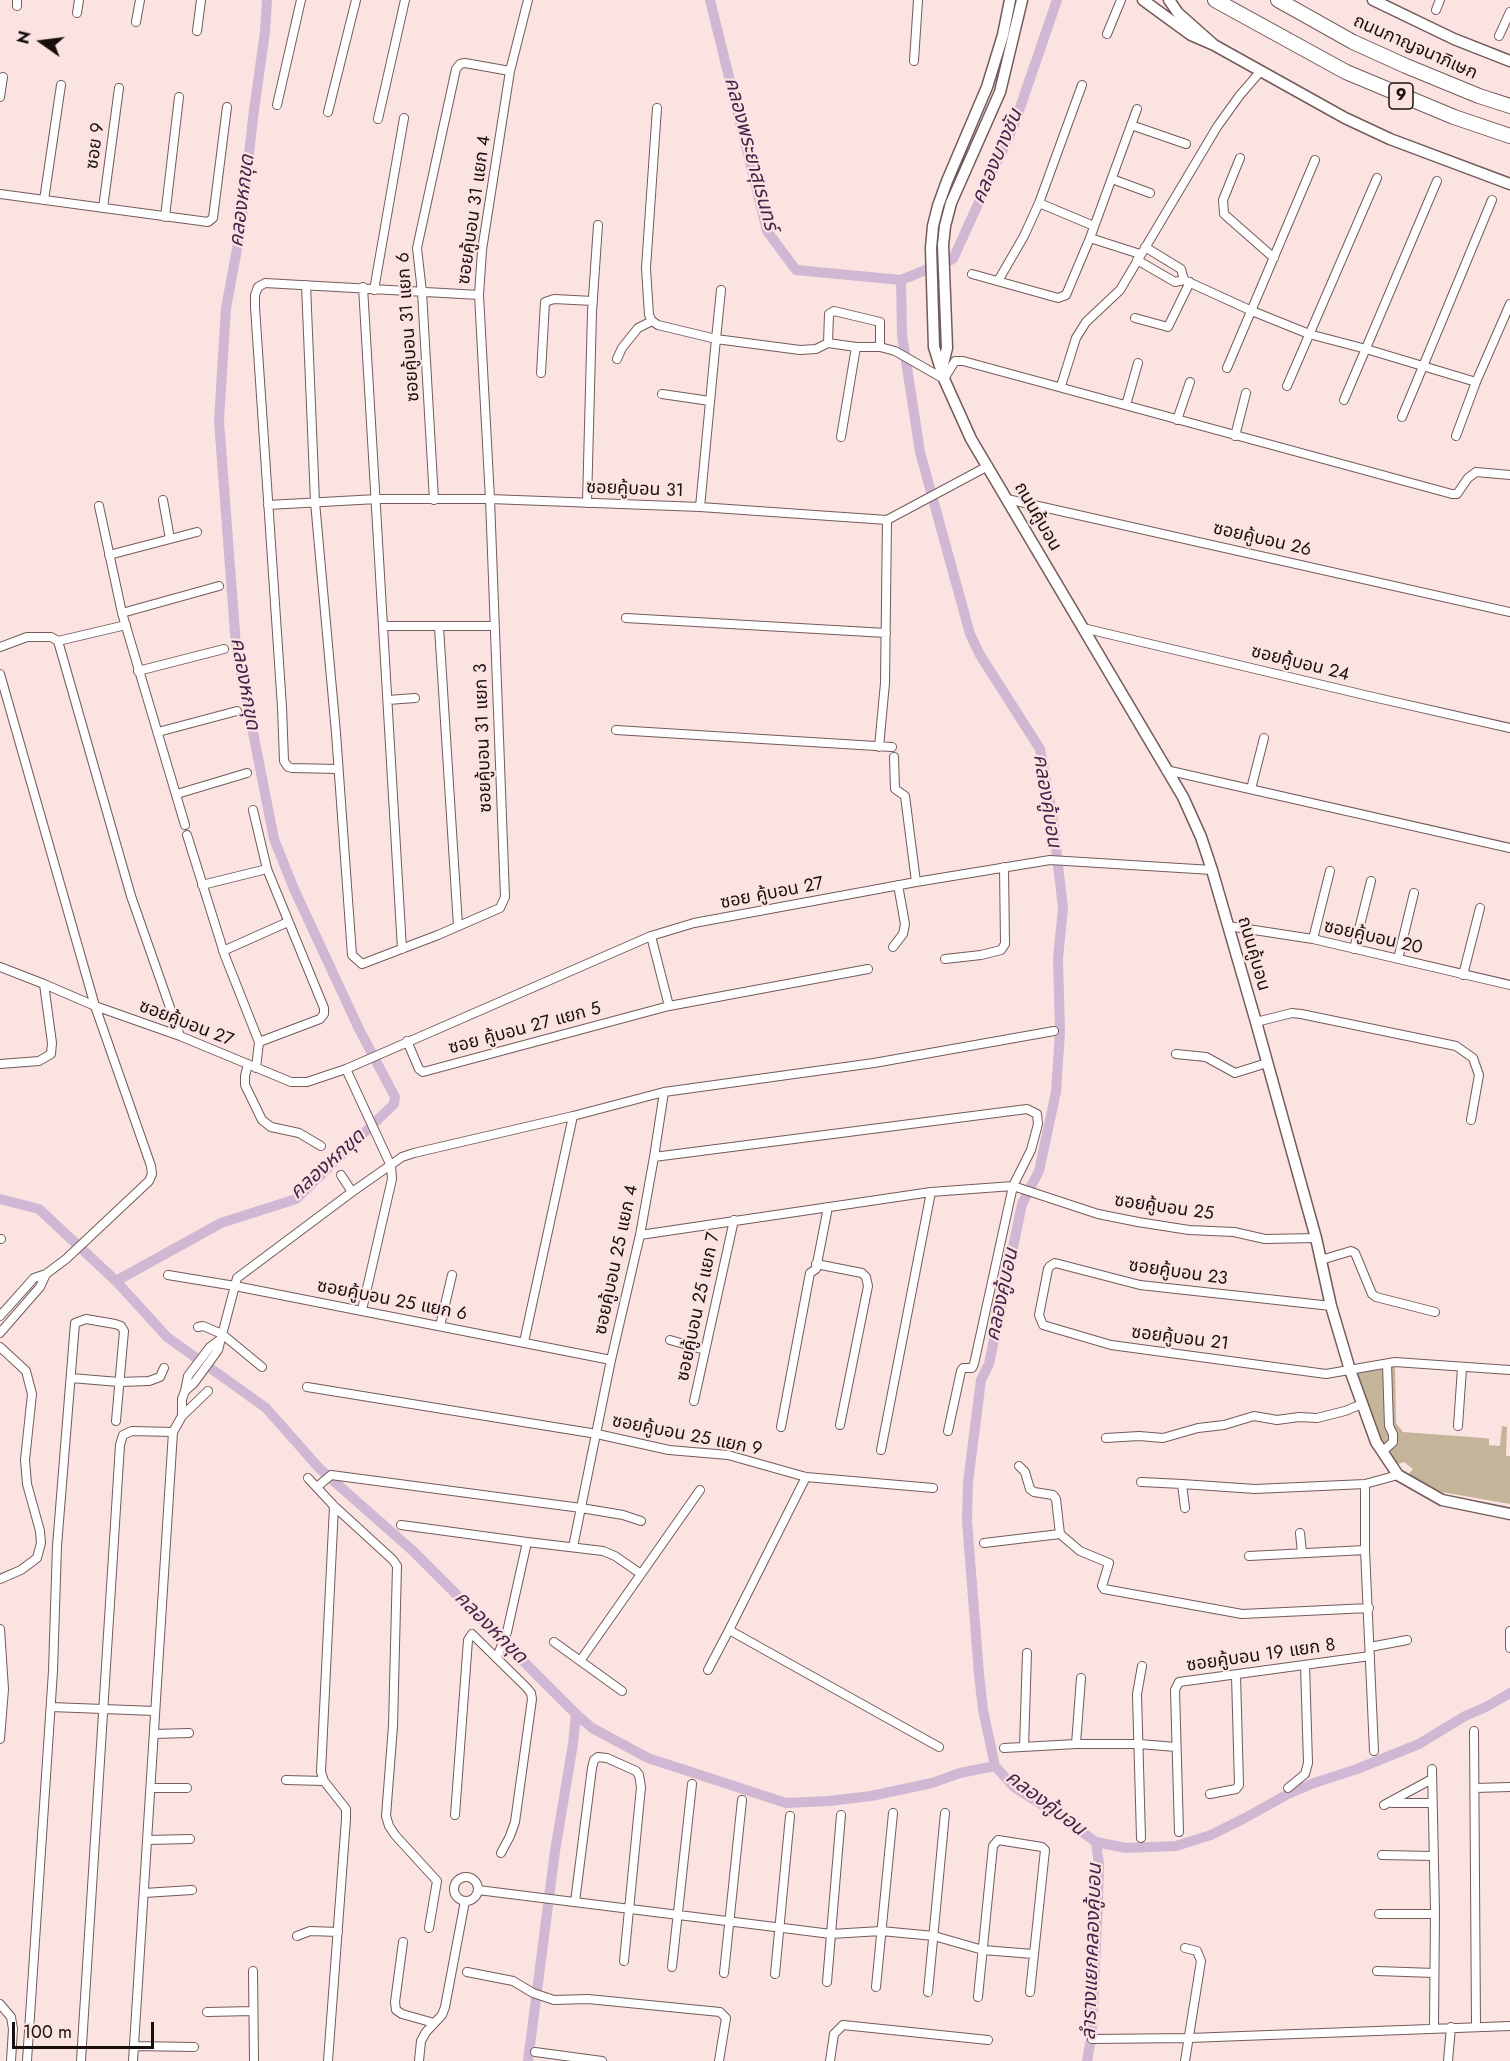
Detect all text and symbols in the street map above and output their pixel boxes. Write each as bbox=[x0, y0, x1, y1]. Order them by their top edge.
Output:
street label: ถนนกาญจนาภิเษก bbox=[1350, 11, 1480, 85]
north arrow bbox=[12, 12, 72, 72]
text: N bbox=[11, 29, 37, 46]
water label: คลองพระยาสุเรนทร์ bbox=[718, 75, 782, 233]
road number: 9 bbox=[1389, 83, 1413, 109]
water label: คลองบางชัน bbox=[967, 106, 1029, 208]
street label: ซอย 9 bbox=[82, 121, 110, 171]
street label: ซอยคู้บอน 31 แยก 4 bbox=[454, 134, 496, 286]
water label: คลองหกขุด bbox=[225, 153, 261, 249]
street label: ซอยคู้บอน 31 แยก 6 bbox=[393, 251, 425, 403]
street label: ซอยคู้บอน 31 bbox=[586, 478, 684, 502]
street label: ถนนคู้บอน bbox=[1009, 479, 1065, 555]
street label: ซอยคู้บอน 26 bbox=[1211, 518, 1313, 562]
water label: คลองหกขุด bbox=[224, 636, 264, 732]
street label: ซอยคู้บอน 24 bbox=[1249, 641, 1351, 687]
street label: ซอยคู้บอน 31 แยก 3 bbox=[471, 663, 497, 813]
water label: คลองคู้บอน bbox=[1027, 753, 1065, 849]
street label: ซอย คู้บอน 27 bbox=[718, 873, 826, 915]
street label: ถนนคู้บอน bbox=[1232, 914, 1274, 994]
street label: ซอยคู้บอน 20 bbox=[1321, 916, 1425, 960]
street label: ซอยคู้บอน 27 bbox=[136, 996, 236, 1052]
street label: ซอย คู้บอน 27 แยก 5 bbox=[446, 998, 604, 1060]
water label: คลองหกขุด bbox=[285, 1125, 371, 1205]
street label: ซอยคู้บอน 25 แยก 4 bbox=[591, 1183, 643, 1337]
street label: ซอยคู้บอน 25 bbox=[1113, 1190, 1215, 1226]
street label: ซอยคู้บอน 25 แยก 7 bbox=[673, 1231, 725, 1383]
water label: คลองคู้บอน bbox=[981, 1247, 1025, 1343]
street label: ซอยคู้บอน 23 bbox=[1127, 1255, 1229, 1291]
street label: ซอยคู้บอน 25 แยก 6 bbox=[315, 1276, 469, 1326]
street label: ซอยคู้บอน 21 bbox=[1130, 1322, 1230, 1356]
street label: ซอยคู้บอน 25 แยก 9 bbox=[610, 1411, 764, 1461]
water label: คลองหกขุด bbox=[449, 1587, 531, 1669]
street label: ซอยคู้บอน 19 แยก 8 bbox=[1185, 1635, 1337, 1677]
water label: คลองคู้บอน bbox=[1000, 1766, 1090, 1842]
water label: ลำรางแยกคลองคู้บอน bbox=[1078, 1863, 1108, 2041]
scale bar bbox=[15, 2010, 158, 2048]
text: 100 m bbox=[23, 2019, 72, 2045]

